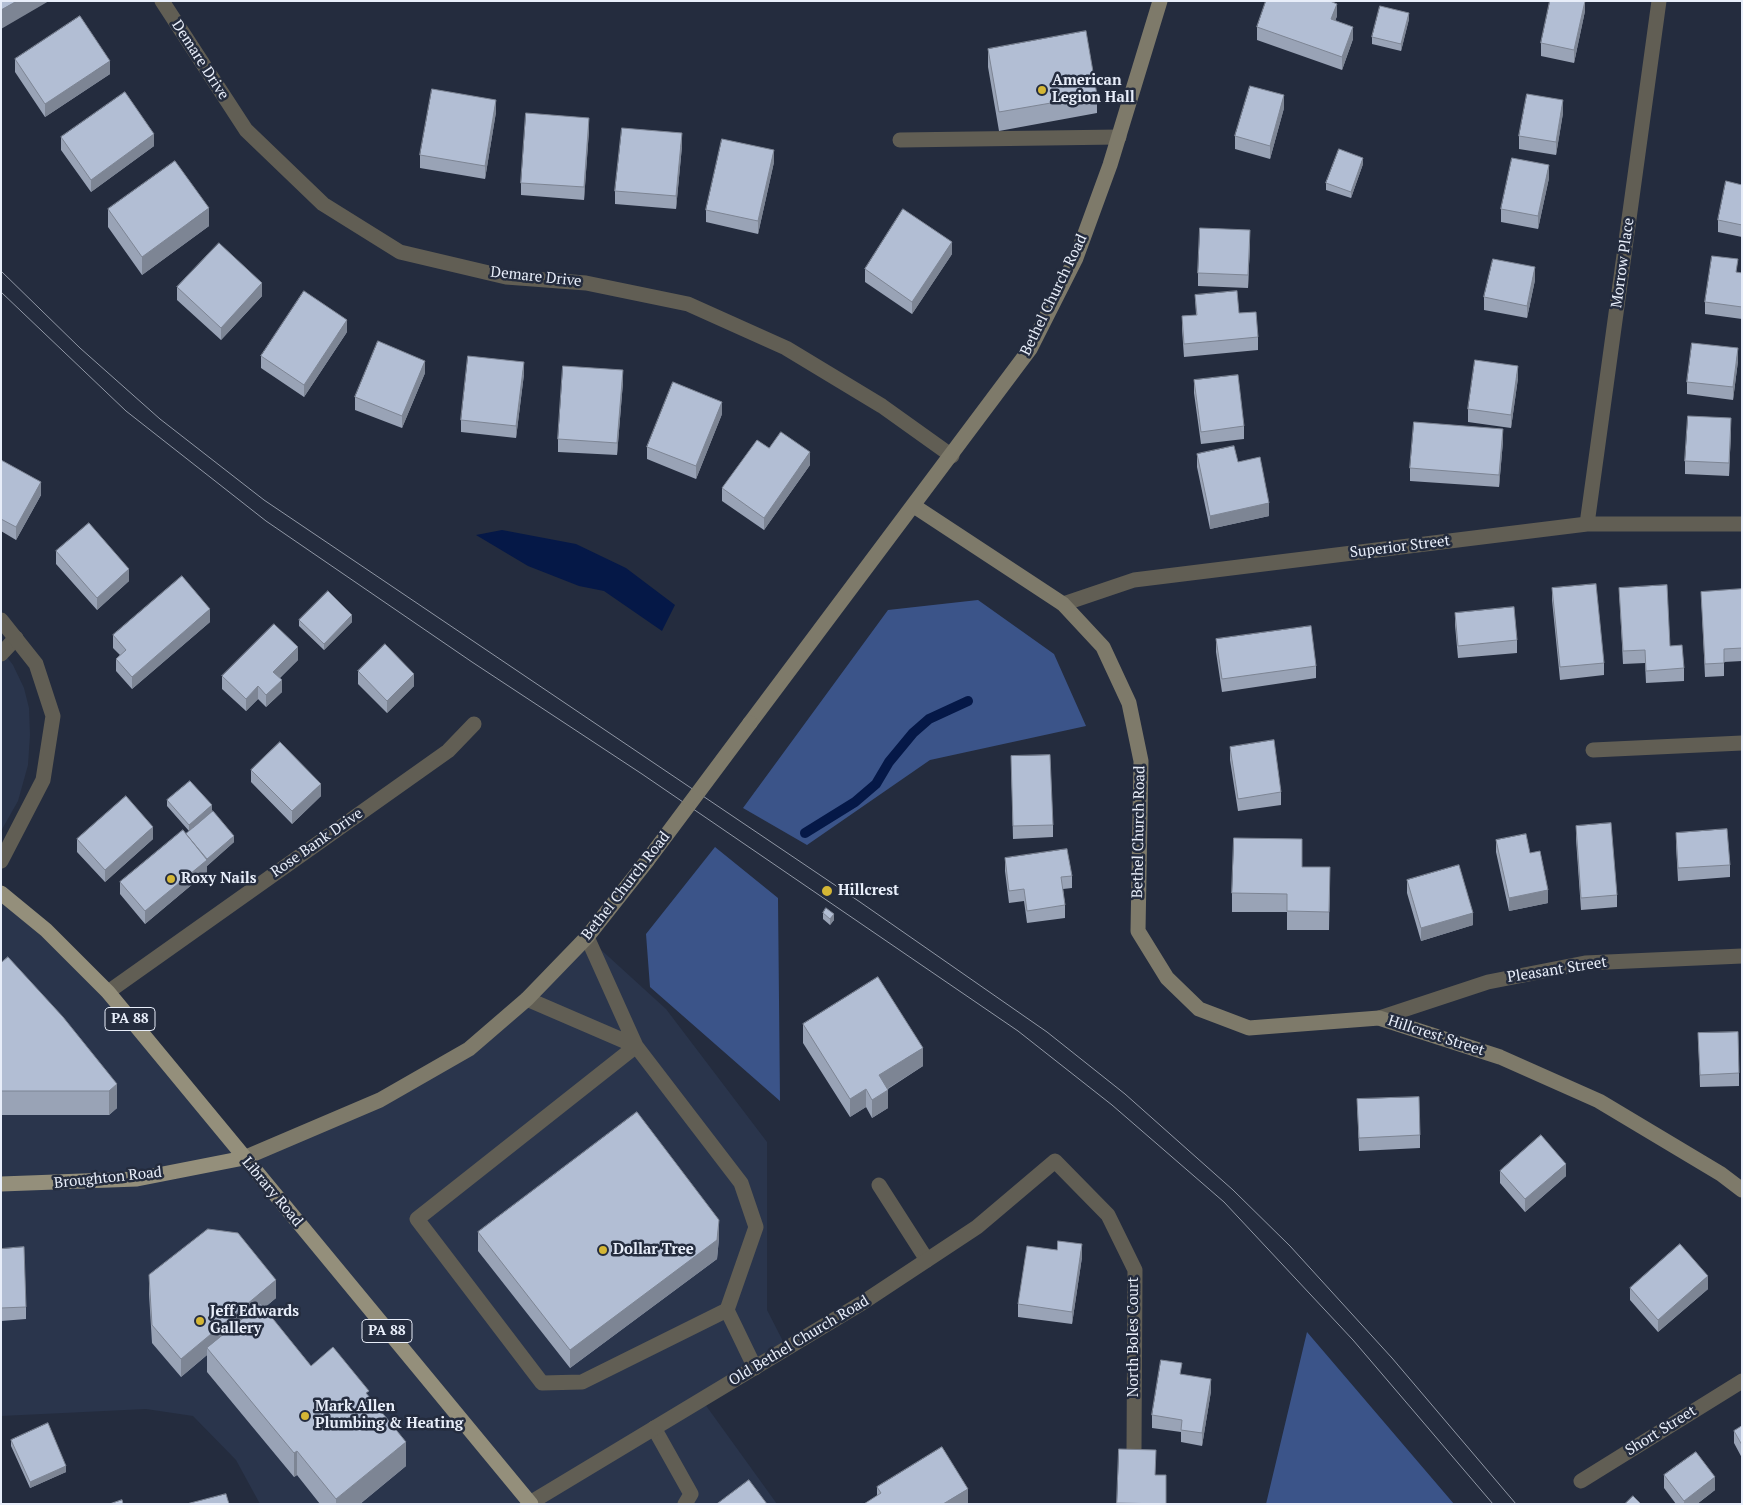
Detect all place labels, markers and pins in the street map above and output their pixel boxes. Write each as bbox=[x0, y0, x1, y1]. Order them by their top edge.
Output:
place label: American Legion Hall bbox=[1052, 72, 1135, 107]
marker: American Legion Hall bbox=[1036, 84, 1048, 96]
place label: Roxy Nails bbox=[181, 870, 257, 888]
marker: Roxy Nails bbox=[165, 873, 177, 885]
place label: Hillcrest bbox=[838, 882, 899, 900]
marker: Hillcrest bbox=[820, 884, 834, 898]
place label: Dollar Tree bbox=[613, 1241, 694, 1259]
marker: Dollar Tree bbox=[597, 1244, 609, 1256]
place label: Jeff Edwards Gallery bbox=[210, 1303, 299, 1338]
marker: Jeff Edwards Gallery bbox=[194, 1315, 206, 1327]
place label: Mark Allen Plumbing & Heating bbox=[315, 1398, 463, 1433]
marker: Mark Allen Plumbing & Heating bbox=[299, 1410, 311, 1422]

